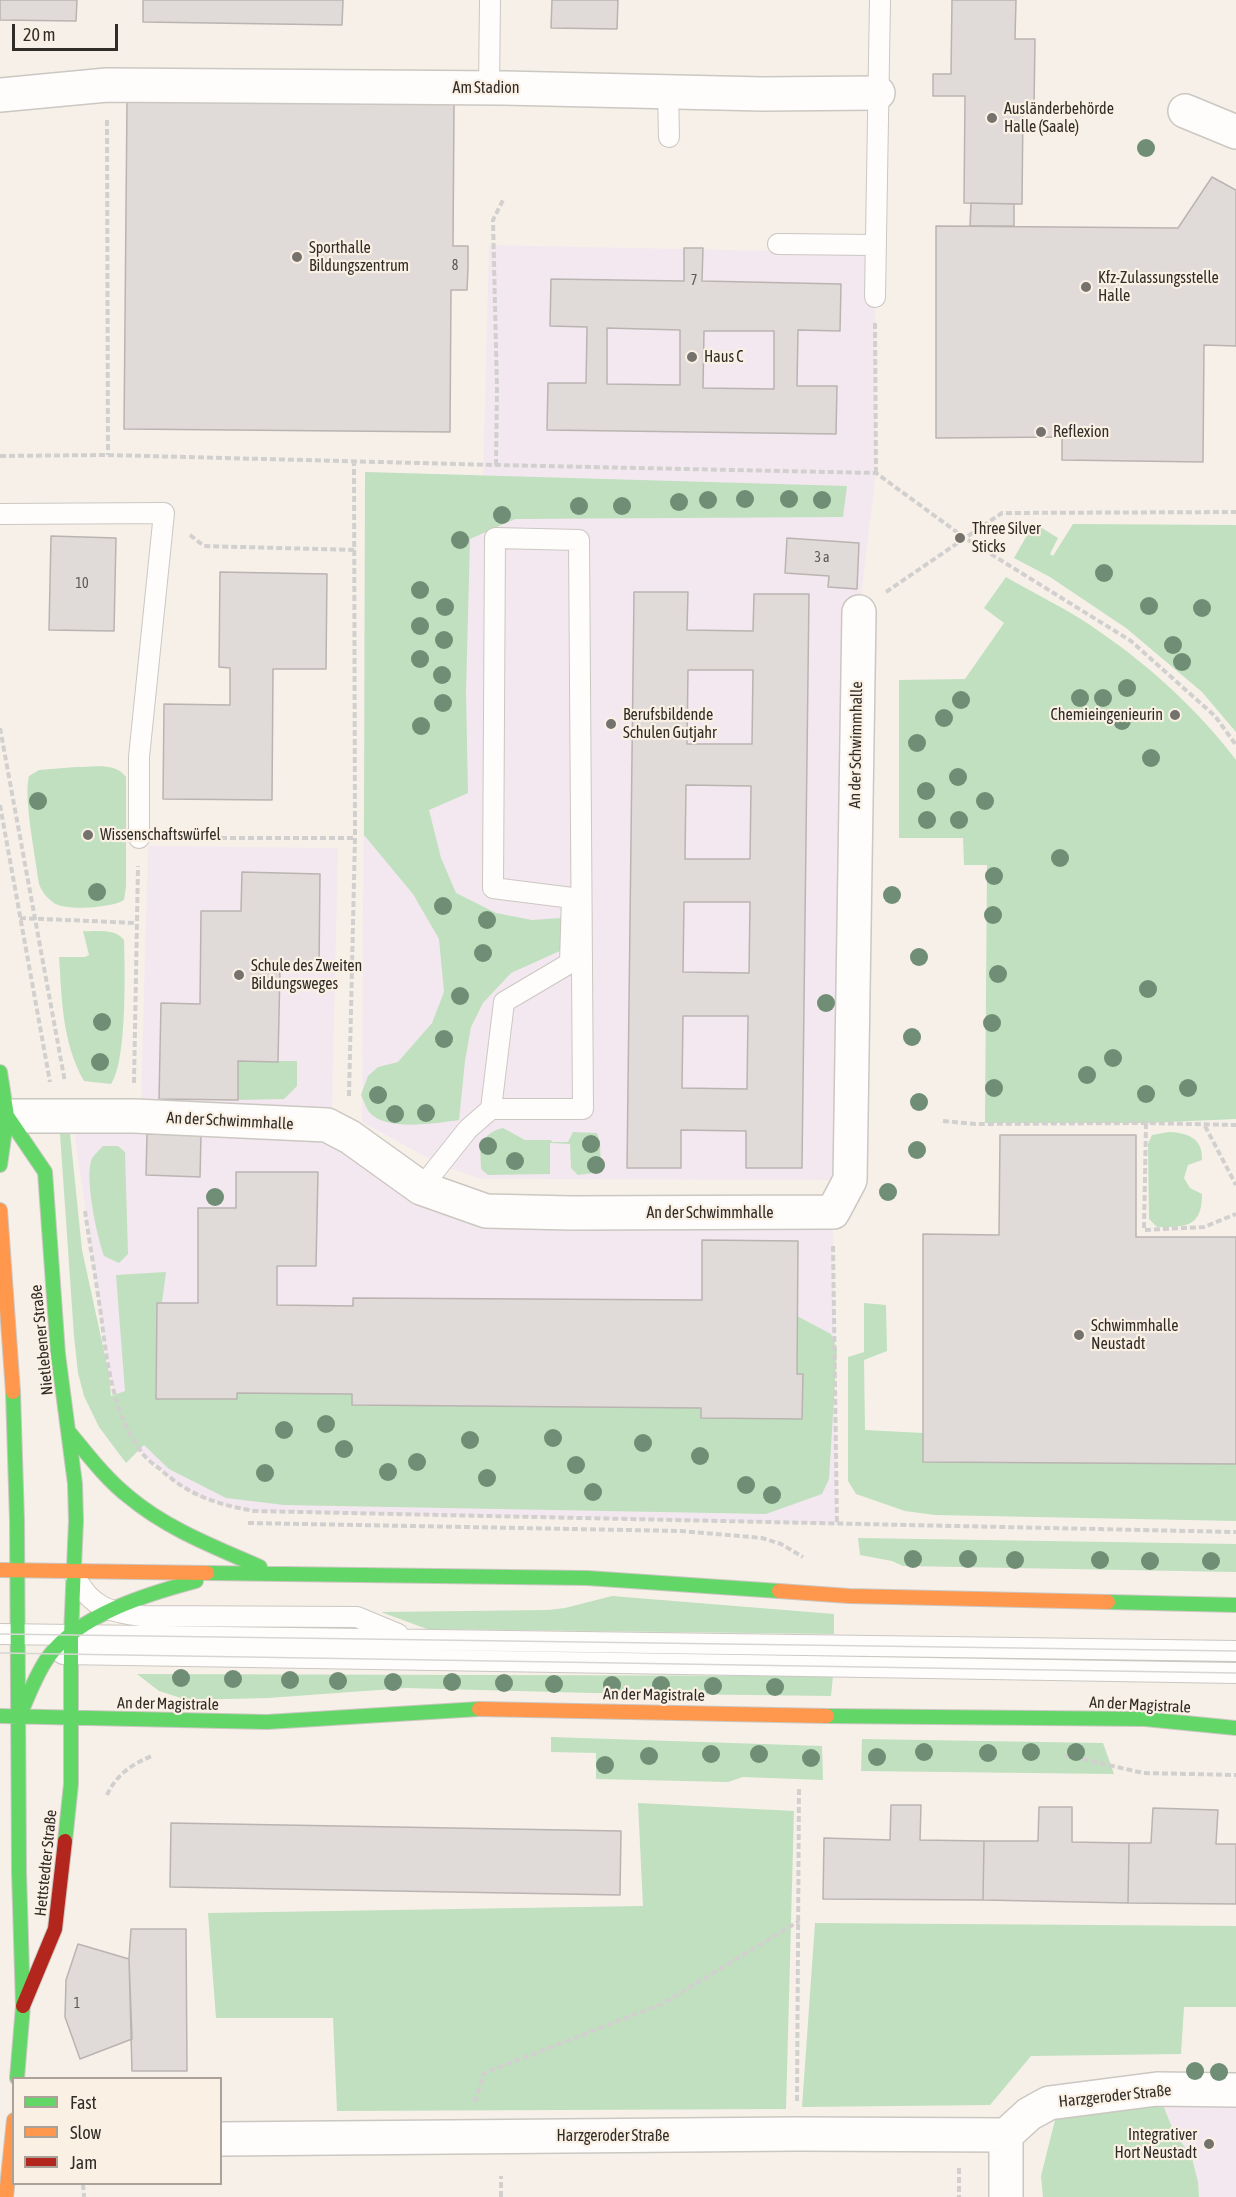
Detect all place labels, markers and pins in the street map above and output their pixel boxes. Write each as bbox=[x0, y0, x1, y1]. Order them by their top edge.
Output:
place label: Ausländerbehörde Halle (Saale) bbox=[1004, 99, 1114, 137]
marker: Ausländerbehörde Halle (Saale) bbox=[985, 111, 999, 125]
place label: Sporthalle Bildungszentrum bbox=[309, 238, 409, 276]
marker: Sporthalle Bildungszentrum bbox=[290, 250, 304, 264]
place label: Kfz-Zulassungsstelle Halle bbox=[1098, 268, 1219, 306]
marker: Kfz-Zulassungsstelle Halle bbox=[1079, 280, 1093, 294]
place label: Haus C bbox=[704, 347, 744, 367]
marker: Haus C bbox=[685, 350, 699, 364]
place label: Reflexion bbox=[1053, 422, 1109, 442]
marker: Reflexion bbox=[1034, 425, 1048, 439]
place label: Three Silver Sticks bbox=[972, 519, 1041, 557]
marker: Three Silver Sticks bbox=[953, 531, 967, 545]
place label: Berufsbildende Schulen Gutjahr bbox=[623, 705, 717, 743]
place label: Chemieingenieurin bbox=[1050, 705, 1163, 725]
marker: Chemieingenieurin bbox=[1168, 708, 1182, 722]
marker: Berufsbildende Schulen Gutjahr bbox=[604, 717, 618, 731]
place label: Wissenschaftswürfel bbox=[100, 825, 221, 845]
marker: Wissenschaftswürfel bbox=[81, 828, 95, 842]
place label: Schule des Zweiten Bildungsweges bbox=[251, 956, 362, 994]
marker: Schule des Zweiten Bildungsweges bbox=[232, 968, 246, 982]
place label: Schwimmhalle Neustadt bbox=[1091, 1316, 1178, 1354]
marker: Schwimmhalle Neustadt bbox=[1072, 1328, 1086, 1342]
place label: Integrativer Hort Neustadt bbox=[1115, 2125, 1197, 2163]
marker: Integrativer Hort Neustadt bbox=[1202, 2137, 1216, 2151]

